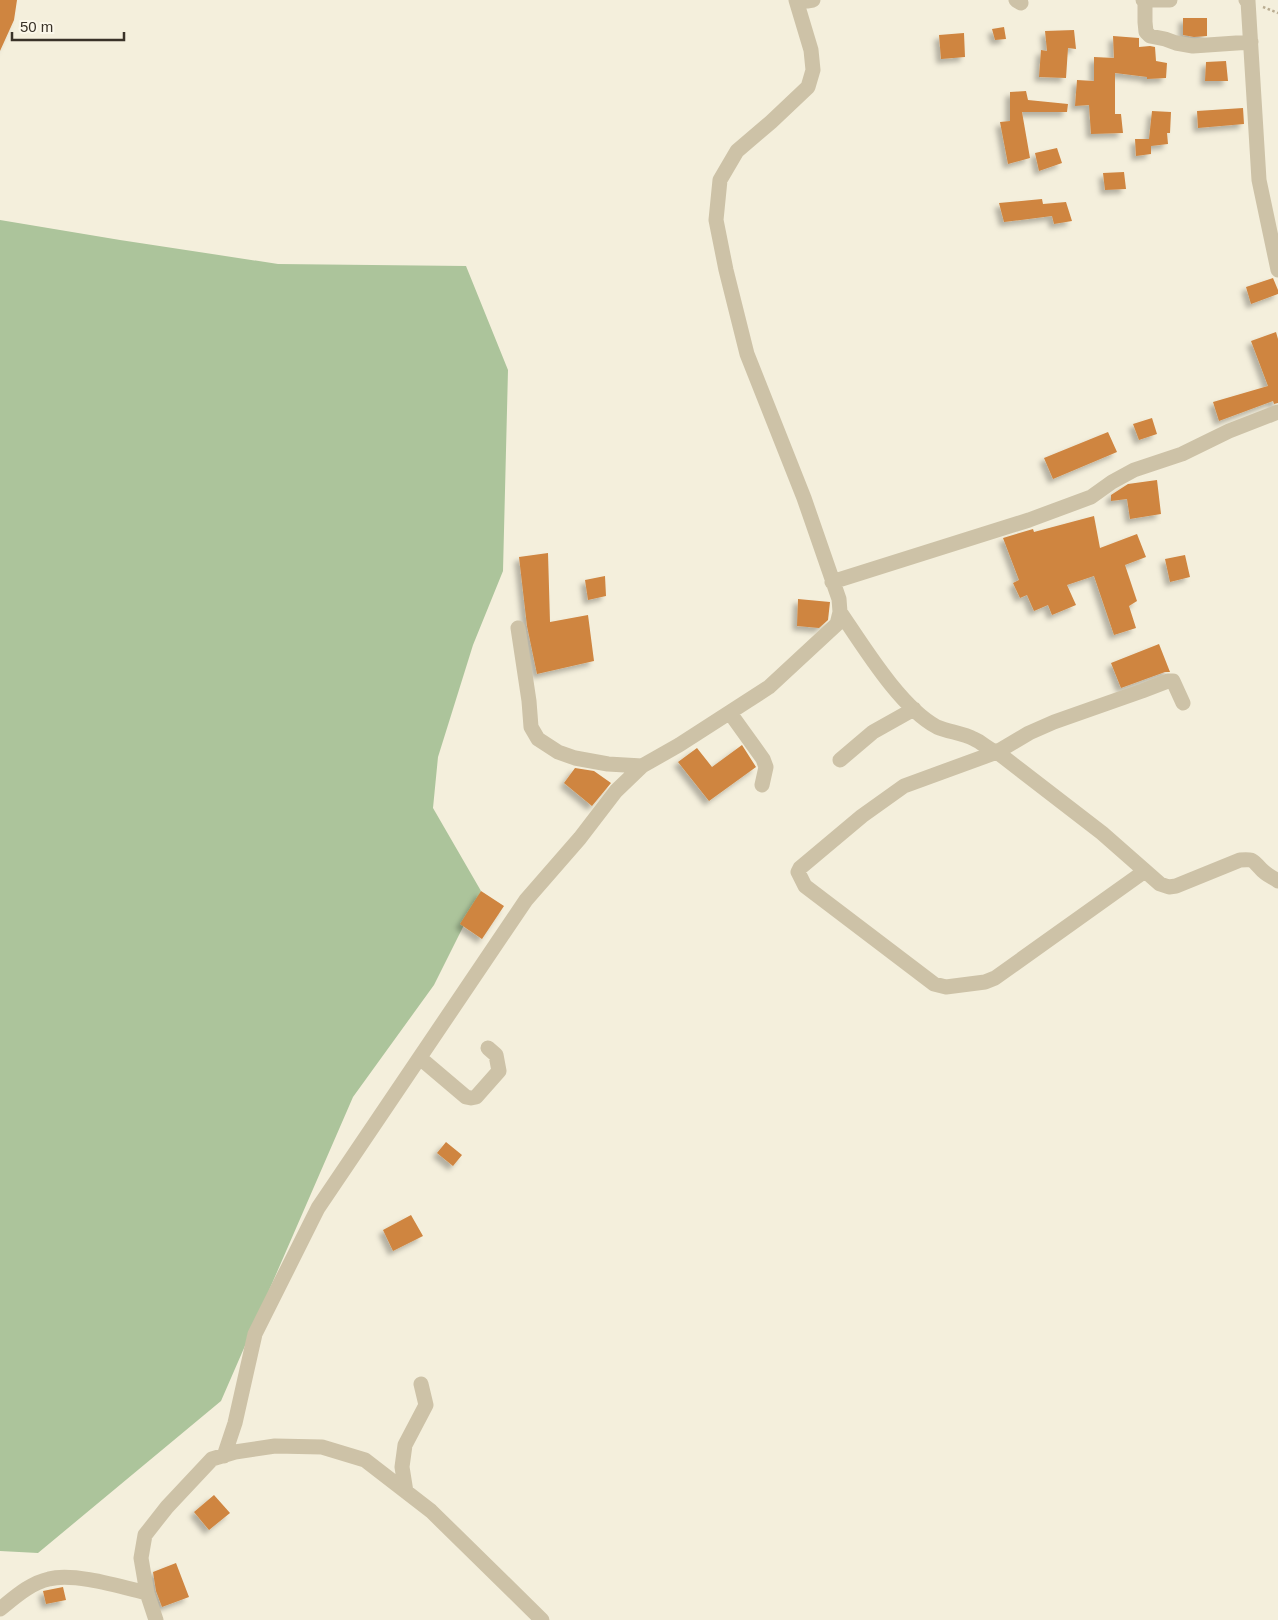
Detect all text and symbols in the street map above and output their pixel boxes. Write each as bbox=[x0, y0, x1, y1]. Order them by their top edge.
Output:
scale bar bbox=[12, 10, 125, 42]
text: 50 m bbox=[20, 18, 53, 35]

